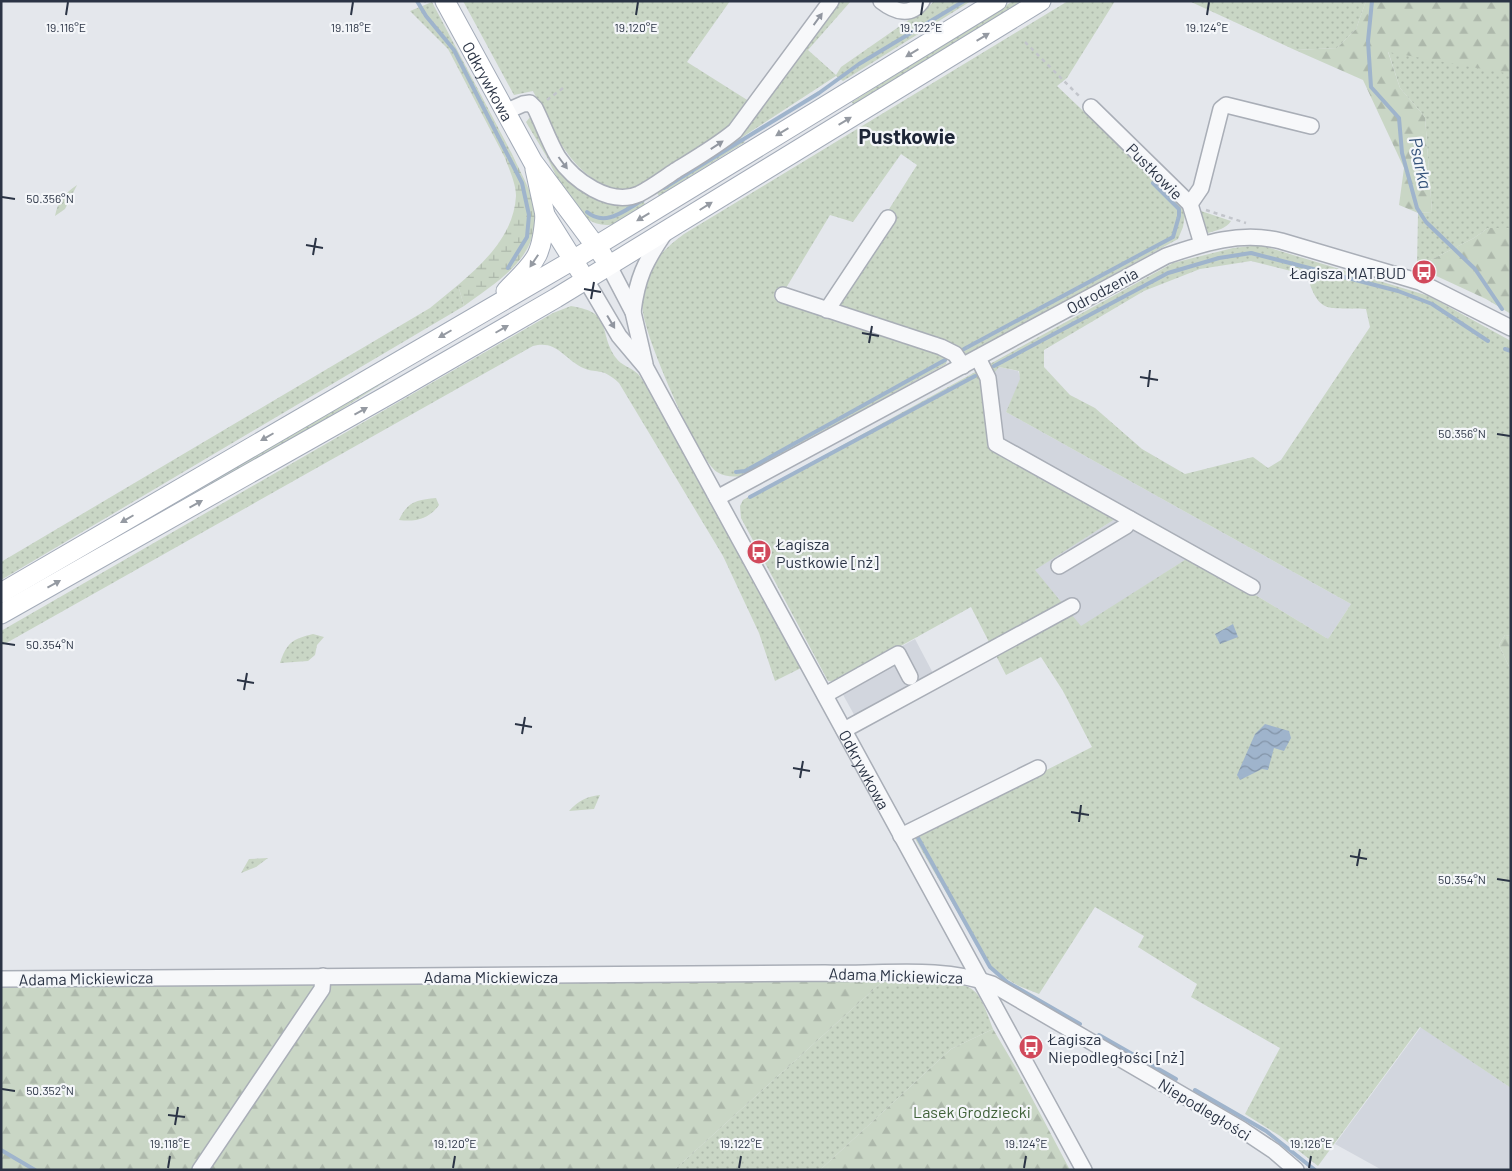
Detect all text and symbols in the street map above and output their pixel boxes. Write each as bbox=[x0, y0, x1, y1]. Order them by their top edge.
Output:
one-way arrow bbox=[813, 12, 823, 26]
text: 19.116°E bbox=[46, 20, 86, 34]
text: 19.118°E bbox=[331, 20, 371, 34]
text: 19.120°E bbox=[614, 20, 658, 34]
text: 19.122°E bbox=[900, 20, 942, 34]
text: 19.124°E bbox=[1186, 20, 1228, 34]
one-way arrow bbox=[977, 32, 990, 41]
street label: Odkrywkowa bbox=[459, 38, 518, 124]
one-way arrow bbox=[905, 49, 918, 58]
one-way arrow bbox=[838, 116, 851, 126]
district label: Pustkowie bbox=[858, 123, 956, 148]
one-way arrow bbox=[776, 128, 789, 137]
water label: Psarka bbox=[1405, 135, 1437, 191]
street label: Pustkowie bbox=[1123, 139, 1187, 203]
one-way arrow bbox=[710, 140, 723, 150]
one-way arrow bbox=[557, 156, 568, 169]
text: 50.356°N bbox=[26, 191, 74, 205]
one-way arrow bbox=[700, 202, 713, 211]
one-way arrow bbox=[637, 213, 650, 222]
one-way arrow bbox=[529, 254, 539, 268]
bus stop icon: Łagisza MATBUD bbox=[1411, 259, 1437, 285]
street label: Odrodzenia bbox=[1063, 263, 1141, 317]
place label: Łagisza MATBUD bbox=[1289, 263, 1406, 282]
one-way arrow bbox=[606, 315, 615, 328]
one-way arrow bbox=[496, 325, 509, 334]
one-way arrow bbox=[438, 330, 452, 338]
one-way arrow bbox=[355, 406, 368, 415]
text: 50.356°N bbox=[1438, 426, 1486, 440]
one-way arrow bbox=[260, 433, 275, 441]
one-way arrow bbox=[189, 500, 203, 508]
one-way arrow bbox=[120, 515, 134, 523]
place label: Łagisza Pustkowie [nż] bbox=[775, 534, 879, 571]
bus stop icon: Łagisza Pustkowie [nż] bbox=[746, 539, 772, 565]
one-way arrow bbox=[48, 579, 61, 588]
text: 50.354°N bbox=[26, 637, 74, 651]
street label: Odkrywkowa bbox=[836, 726, 894, 812]
text: 50.354°N bbox=[1438, 872, 1486, 886]
street label: Adama Mickiewicza bbox=[828, 963, 964, 987]
street label: Adama Mickiewicza bbox=[19, 967, 153, 989]
street label: Adama Mickiewicza bbox=[424, 967, 558, 986]
place label: Łagisza Niepodległości [nż] bbox=[1047, 1029, 1184, 1066]
bus stop icon: Łagisza Niepodległości [nż] bbox=[1018, 1034, 1044, 1060]
street label: Niepodległości bbox=[1155, 1074, 1255, 1144]
text: 50.352°N bbox=[26, 1083, 74, 1097]
park label: Lasek Grodziecki bbox=[913, 1102, 1031, 1121]
text: 19.118°E bbox=[150, 1136, 190, 1150]
text: 19.120°E bbox=[433, 1136, 477, 1150]
text: 19.122°E bbox=[720, 1136, 762, 1150]
text: 19.124°E bbox=[1005, 1136, 1047, 1150]
text: 19.126°E bbox=[1290, 1136, 1332, 1150]

